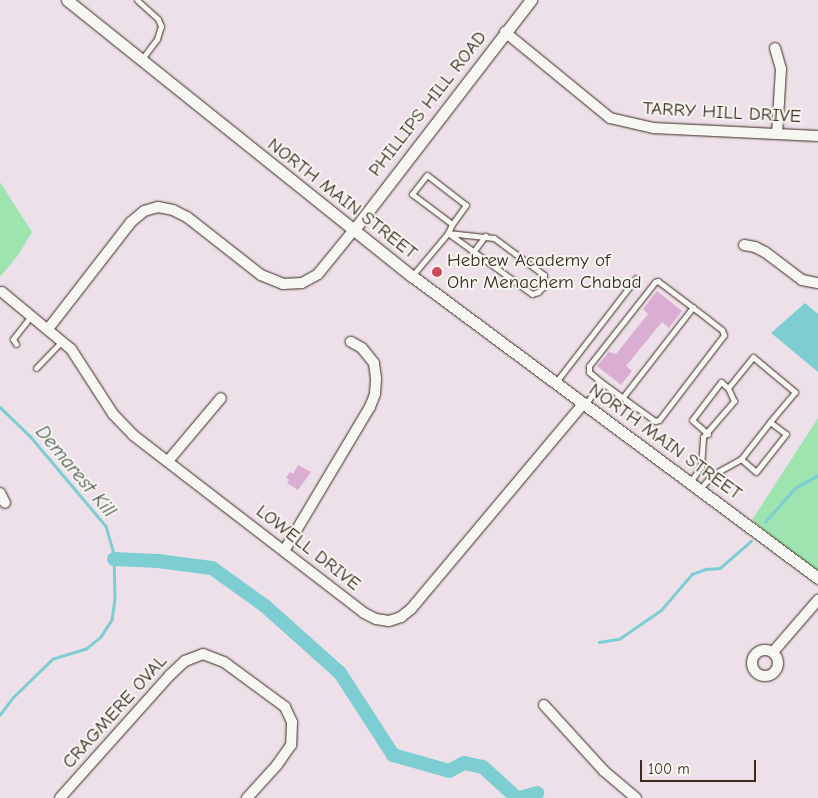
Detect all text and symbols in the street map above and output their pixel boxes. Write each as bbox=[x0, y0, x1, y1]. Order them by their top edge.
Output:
street label: PHILLIPS HILL ROAD bbox=[364, 27, 492, 181]
street label: TARRY HILL DRIVE bbox=[642, 97, 802, 129]
street label: NORTH MAIN STREET bbox=[263, 133, 421, 265]
place label: Hebrew Academy of Ohr Menachem Chabad bbox=[447, 250, 642, 294]
marker: Hebrew Academy of Ohr Menachem Chabad bbox=[431, 266, 443, 278]
street label: NORTH MAIN STREET bbox=[584, 379, 746, 505]
water label: Demarest Kill bbox=[31, 420, 121, 522]
street label: LOWELL DRIVE bbox=[251, 500, 365, 596]
street label: CRAGMERE OVAL bbox=[58, 650, 172, 774]
scale bar bbox=[643, 750, 759, 782]
text: 100 m bbox=[648, 760, 690, 778]

